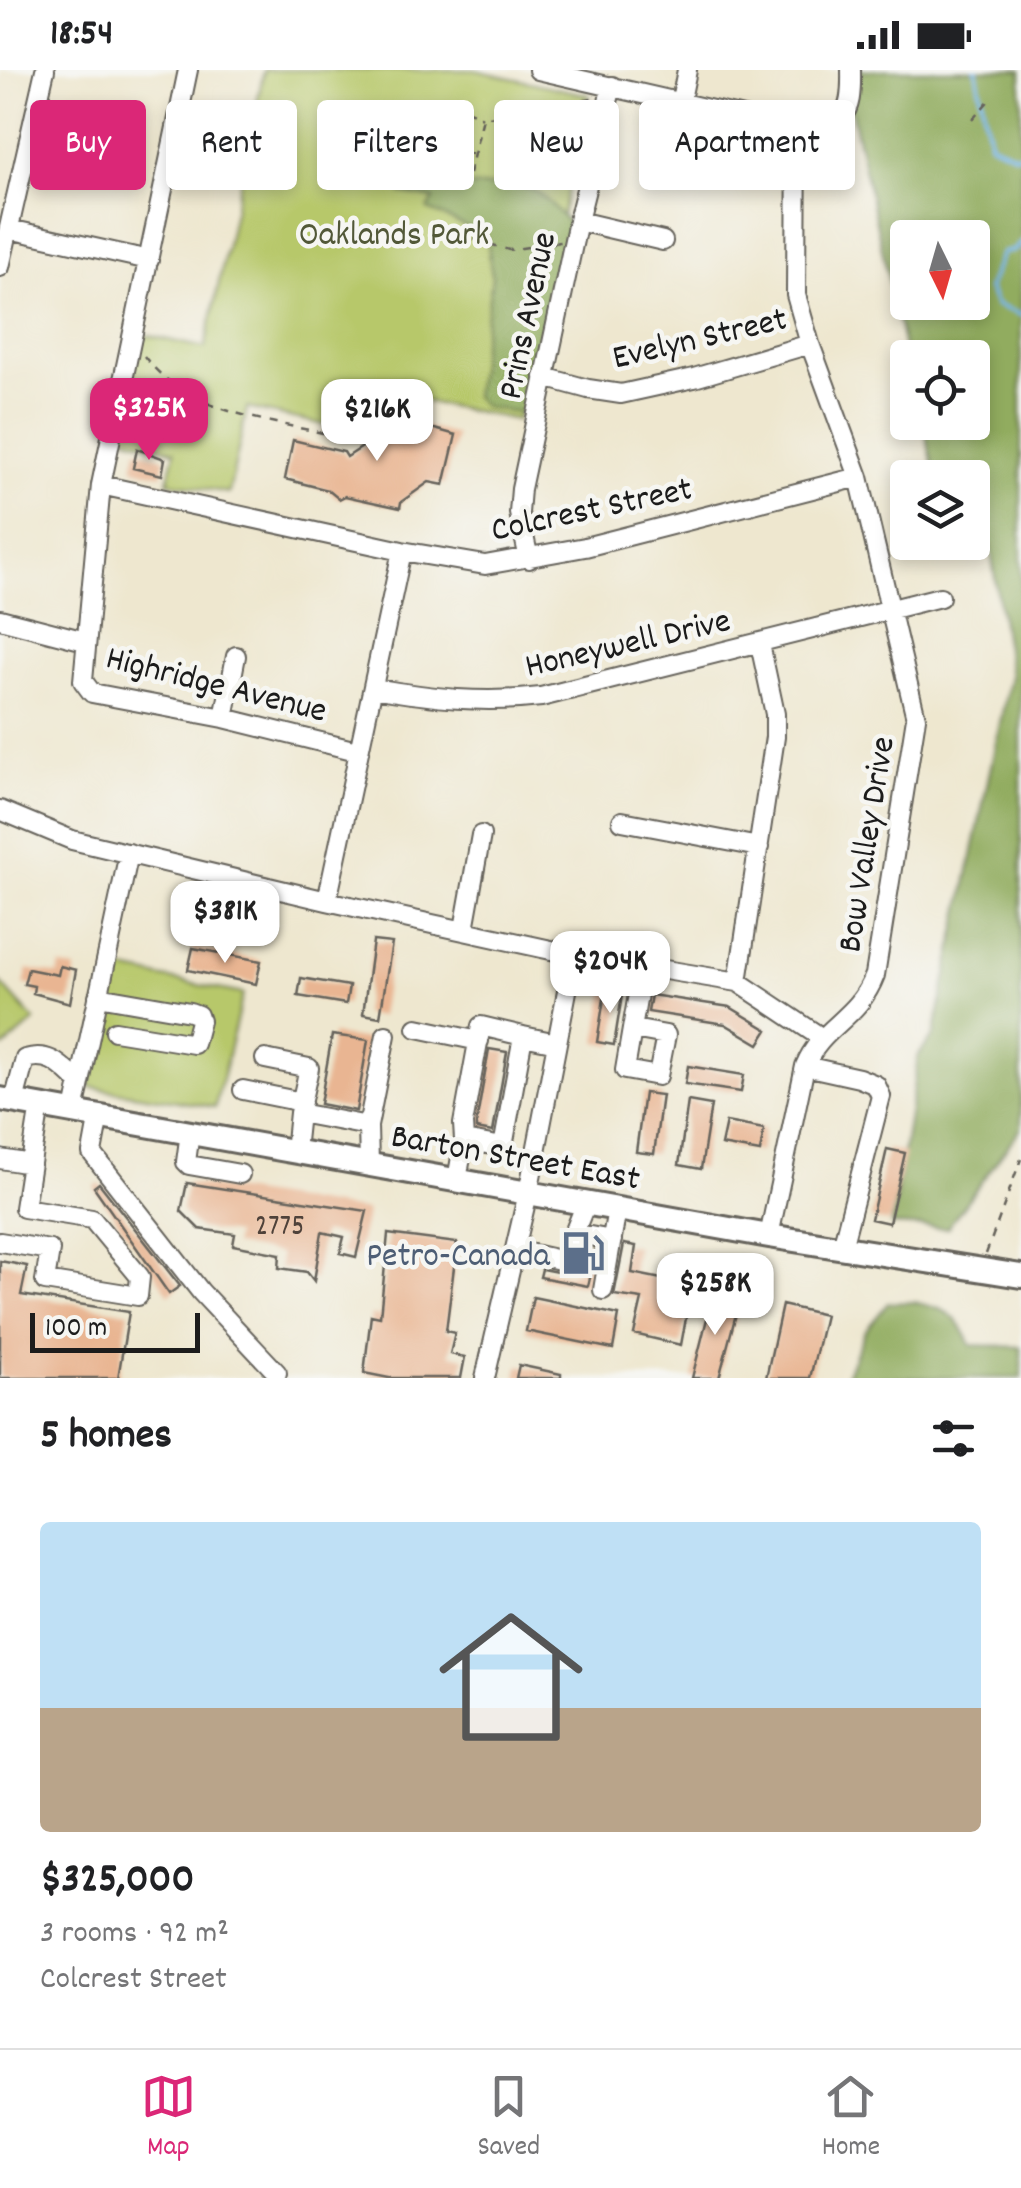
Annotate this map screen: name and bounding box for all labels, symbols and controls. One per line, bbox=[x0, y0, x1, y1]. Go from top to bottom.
text: 18:54 bbox=[50, 8, 113, 63]
chip: Buy bbox=[30, 100, 146, 190]
chip: Rent bbox=[166, 100, 297, 190]
chip: Filters bbox=[317, 100, 474, 190]
chip: New bbox=[494, 100, 619, 190]
chip: Apartment bbox=[639, 100, 855, 190]
park label: Oaklands Park bbox=[299, 212, 489, 262]
north arrow bbox=[890, 220, 990, 320]
map controls bbox=[890, 220, 990, 560]
street label: Prins Avenue bbox=[488, 228, 572, 404]
street label: Evelyn Street bbox=[608, 297, 792, 385]
button: locate bbox=[890, 340, 990, 440]
pin: $325K bbox=[79, 378, 219, 463]
pin: $216K bbox=[307, 379, 447, 464]
text: $325K bbox=[112, 387, 186, 433]
text: $216K bbox=[343, 388, 411, 434]
button: layers bbox=[890, 460, 990, 560]
street label: Colcrest Street bbox=[487, 466, 697, 558]
street label: Honeywell Drive bbox=[521, 598, 736, 694]
street label: Highridge Avenue bbox=[100, 635, 331, 738]
street label: Bow Valley Drive bbox=[827, 733, 911, 956]
pin: $381K bbox=[155, 881, 295, 966]
text: $381K bbox=[192, 890, 258, 936]
pin: $204K bbox=[540, 931, 680, 1016]
text: $204K bbox=[572, 940, 648, 986]
street label: Barton Street East bbox=[387, 1113, 643, 1206]
house number: 2775 bbox=[255, 1207, 305, 1250]
fuel station icon: Petro-Canada bbox=[559, 1229, 607, 1277]
place label: Petro-Canada bbox=[366, 1233, 551, 1283]
pin: $258K bbox=[645, 1253, 785, 1338]
text: $258K bbox=[679, 1262, 751, 1308]
scale bar bbox=[30, 1308, 200, 1352]
text: 100 m bbox=[45, 1310, 107, 1350]
text: 5 homes bbox=[40, 1408, 172, 1468]
icon: filters bbox=[926, 1411, 981, 1466]
icon: home bbox=[421, 1587, 601, 1767]
text: $325,000 bbox=[40, 1852, 194, 1912]
text: 3 rooms · 92 m² bbox=[40, 1912, 229, 1958]
text: Colcrest Street bbox=[40, 1958, 227, 2004]
tab: Map bbox=[141, 2069, 196, 2169]
tab: Saved bbox=[478, 2069, 540, 2169]
tab: Home bbox=[822, 2069, 880, 2169]

